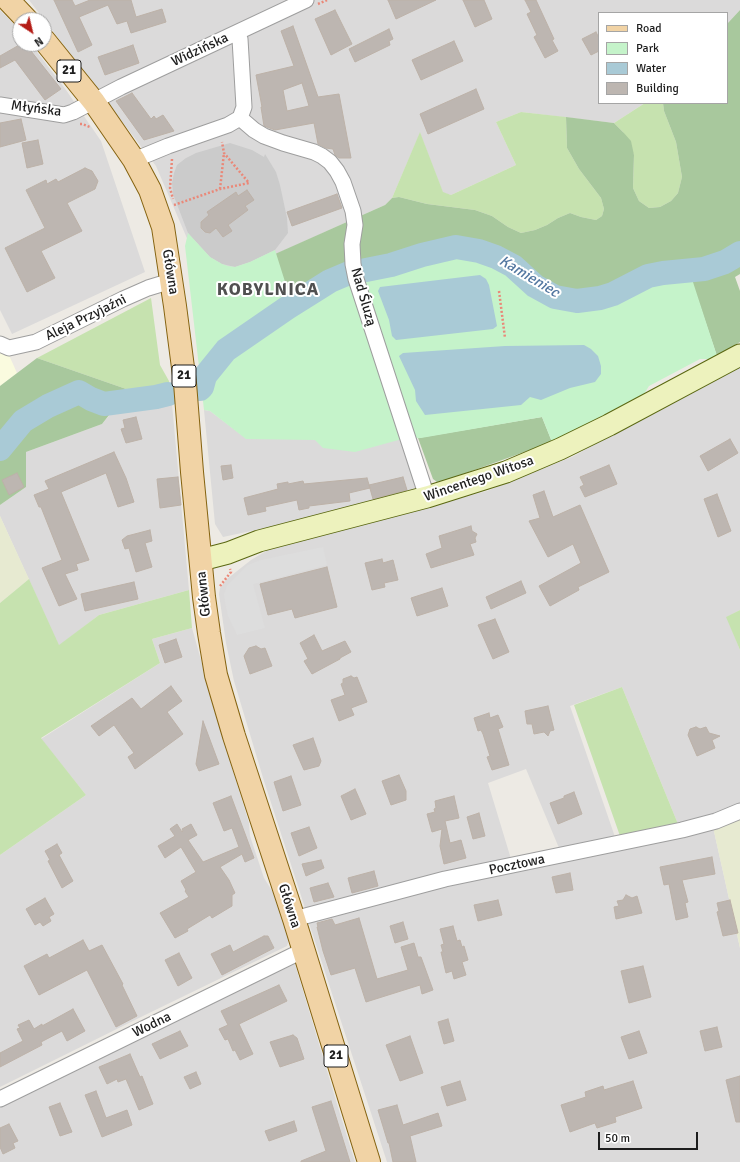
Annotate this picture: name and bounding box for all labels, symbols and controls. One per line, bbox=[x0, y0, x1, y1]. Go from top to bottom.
north arrow bbox=[12, 12, 52, 52]
legend bbox=[598, 12, 728, 104]
text: Road bbox=[636, 21, 662, 36]
street label: Widzińska bbox=[169, 29, 231, 71]
text: N bbox=[32, 34, 45, 49]
text: Park bbox=[636, 41, 659, 56]
road number: 21 bbox=[57, 60, 81, 82]
text: Water bbox=[636, 61, 666, 76]
text: Building bbox=[636, 81, 679, 96]
street label: Młyńska bbox=[10, 98, 62, 120]
street label: Główna bbox=[158, 248, 182, 296]
water label: Kamieniec bbox=[496, 252, 562, 302]
street label: Nad Śluzą bbox=[347, 266, 379, 328]
district label: KOBYLNICA bbox=[217, 279, 319, 301]
street label: Aleja Przyjaźni bbox=[43, 291, 129, 345]
road number: 21 bbox=[172, 365, 196, 387]
street label: Wincentego Witosa bbox=[422, 452, 536, 506]
street label: Główna bbox=[193, 570, 215, 618]
street label: Pocztowa bbox=[488, 851, 546, 879]
street label: Główna bbox=[274, 882, 304, 930]
street label: Wodna bbox=[130, 1009, 174, 1041]
road number: 21 bbox=[324, 1045, 348, 1067]
scale bar bbox=[600, 1124, 700, 1150]
text: 50 m bbox=[605, 1131, 630, 1146]

